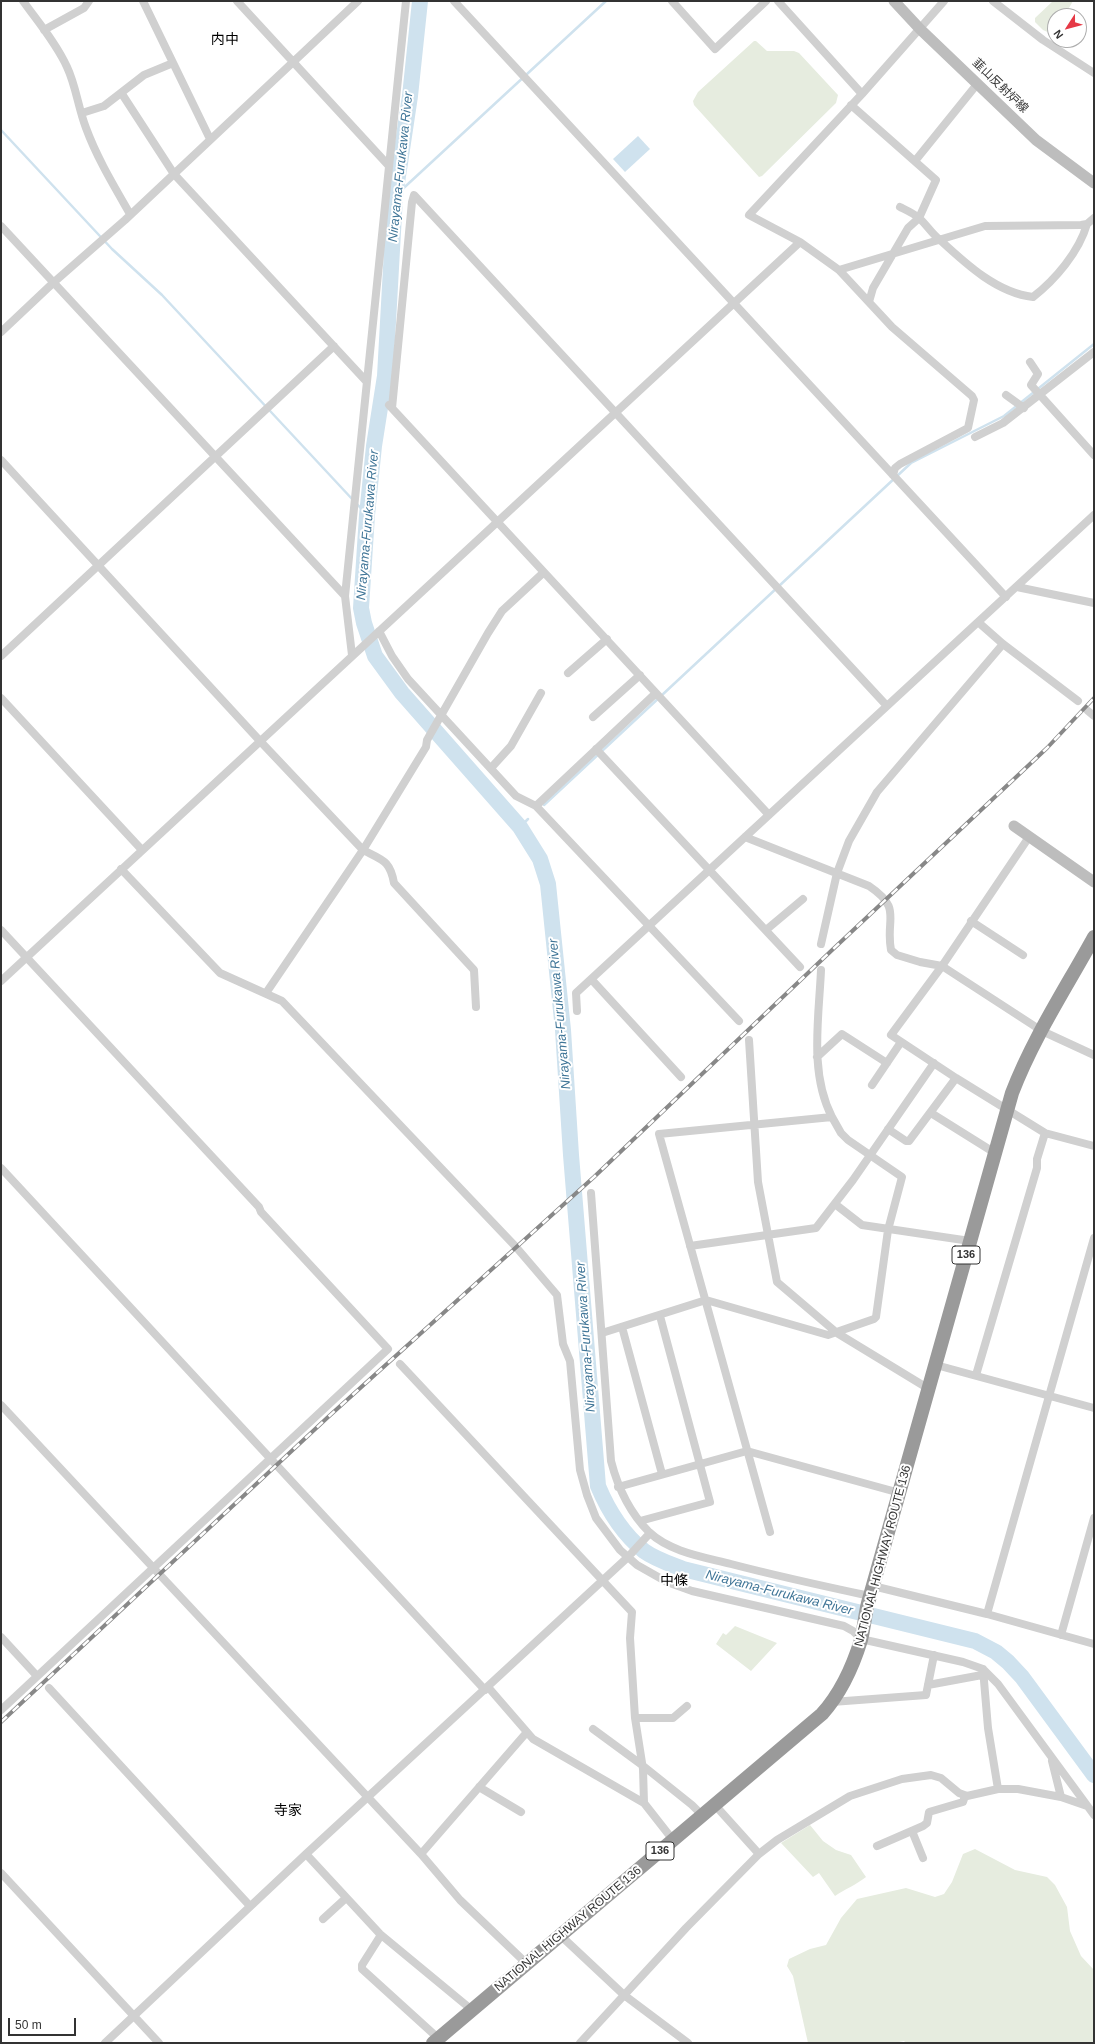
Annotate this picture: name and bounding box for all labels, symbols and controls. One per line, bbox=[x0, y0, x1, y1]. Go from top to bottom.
north arrow bbox=[1047, 8, 1087, 48]
text: N bbox=[1051, 28, 1065, 41]
district label: 内中 bbox=[211, 32, 239, 48]
street label: 韮山反射炉線 bbox=[969, 56, 1031, 116]
water label: Nirayama-Furukawa River bbox=[385, 91, 417, 243]
water label: Nirayama-Furukawa River bbox=[354, 449, 382, 601]
water label: Nirayama-Furukawa River bbox=[546, 938, 574, 1090]
road number: 136 bbox=[952, 1246, 980, 1264]
water label: Nirayama-Furukawa River bbox=[573, 1261, 599, 1413]
street label: NATIONAL HIGHWAY ROUTE 136 bbox=[852, 1464, 914, 1648]
water label: Nirayama-Furukawa River bbox=[704, 1567, 854, 1619]
district label: 中條 bbox=[660, 1573, 688, 1589]
district label: 寺家 bbox=[274, 1803, 302, 1819]
road number: 136 bbox=[646, 1842, 674, 1860]
street label: NATIONAL HIGHWAY ROUTE 136 bbox=[492, 1863, 644, 1995]
scale bar bbox=[10, 2010, 78, 2036]
text: 50 m bbox=[15, 2018, 42, 2032]

